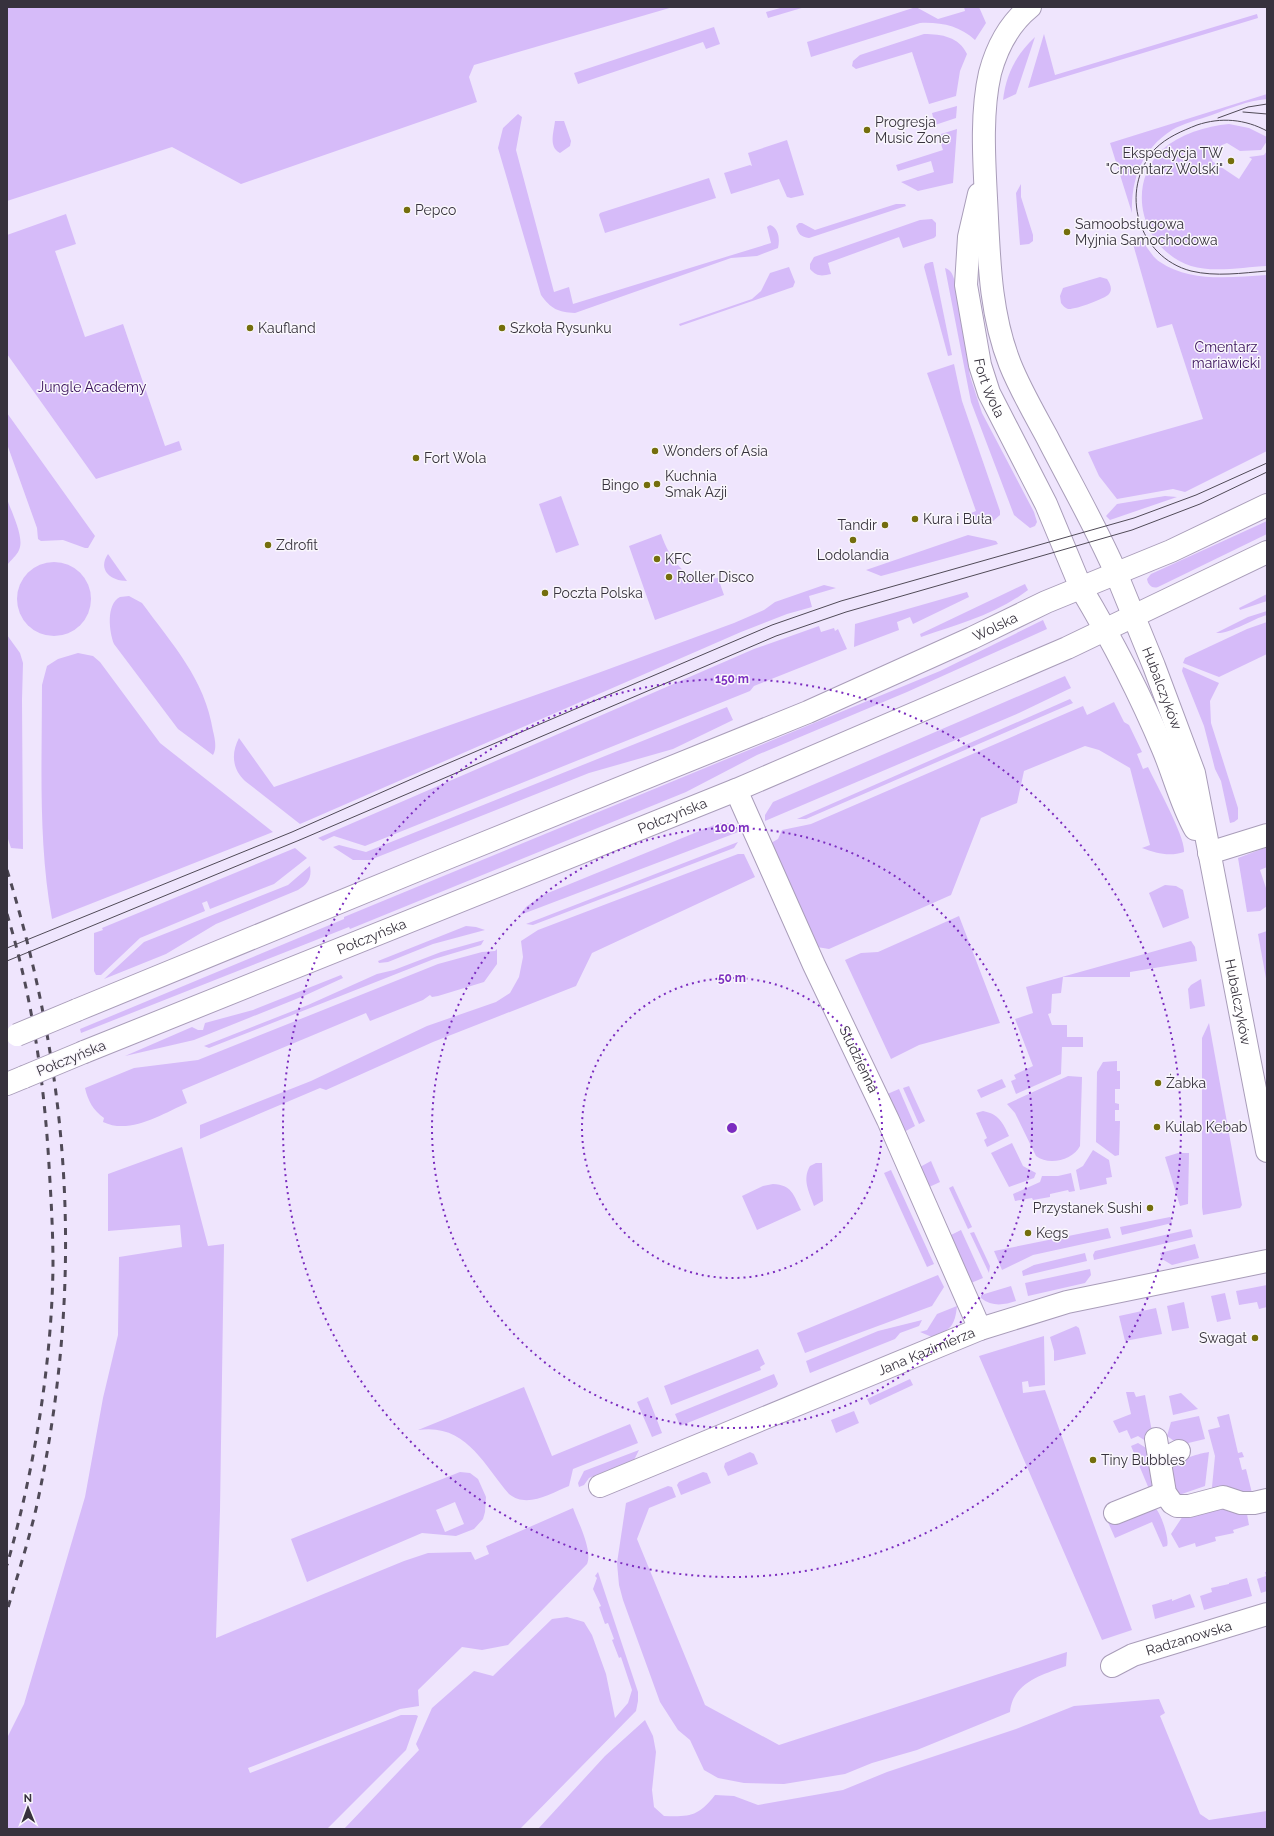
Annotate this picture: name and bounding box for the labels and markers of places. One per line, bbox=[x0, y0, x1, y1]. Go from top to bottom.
place label: Progresja Music Zone bbox=[875, 114, 950, 146]
marker: Progresja Music Zone bbox=[862, 125, 872, 135]
place label: Ekspedycja TW "Cmentarz Wolski" bbox=[1106, 145, 1223, 177]
marker: Ekspedycja TW "Cmentarz Wolski" bbox=[1226, 156, 1236, 166]
place label: Pepco bbox=[415, 202, 456, 218]
marker: Pepco bbox=[402, 205, 412, 215]
place label: Samoobsługowa Myjnia Samochodowa bbox=[1075, 216, 1218, 248]
marker: Samoobsługowa Myjnia Samochodowa bbox=[1062, 227, 1072, 237]
place label: Kaufland bbox=[258, 320, 316, 336]
place label: Szkoła Rysunku bbox=[510, 320, 612, 336]
marker: Kaufland bbox=[245, 323, 255, 333]
marker: Szkoła Rysunku bbox=[497, 323, 507, 333]
place label: Wonders of Asia bbox=[663, 443, 768, 459]
marker: Wonders of Asia bbox=[650, 446, 660, 456]
place label: Fort Wola bbox=[424, 450, 486, 466]
marker: Fort Wola bbox=[411, 453, 421, 463]
place label: Kuchnia Smak Azji bbox=[665, 468, 727, 500]
place label: Bingo bbox=[601, 477, 639, 493]
marker: Kuchnia Smak Azji bbox=[652, 479, 662, 489]
marker: Bingo bbox=[642, 480, 652, 490]
place label: Kura i Buła bbox=[923, 511, 992, 527]
marker: Kura i Buła bbox=[910, 514, 920, 524]
place label: Tandir bbox=[837, 517, 877, 533]
marker: Tandir bbox=[880, 520, 890, 530]
marker: Lodolandia bbox=[848, 535, 858, 545]
place label: Zdrofit bbox=[276, 537, 318, 553]
marker: Zdrofit bbox=[263, 540, 273, 550]
place label: Lodolandia bbox=[817, 547, 889, 563]
place label: KFC bbox=[665, 551, 692, 567]
marker: KFC bbox=[652, 554, 662, 564]
place label: Roller Disco bbox=[677, 569, 754, 585]
marker: Roller Disco bbox=[664, 572, 674, 582]
place label: Poczta Polska bbox=[553, 585, 643, 601]
marker: Poczta Polska bbox=[540, 588, 550, 598]
place label: Żabka bbox=[1166, 1073, 1206, 1091]
marker: Żabka bbox=[1153, 1078, 1163, 1088]
place label: Kulab Kebab bbox=[1165, 1119, 1248, 1135]
centre of rings bbox=[725, 1121, 739, 1135]
marker: Kulab Kebab bbox=[1152, 1122, 1162, 1132]
place label: Przystanek Sushi bbox=[1033, 1200, 1142, 1216]
marker: Przystanek Sushi bbox=[1145, 1203, 1155, 1213]
place label: Kegs bbox=[1036, 1225, 1068, 1241]
marker: Kegs bbox=[1023, 1228, 1033, 1238]
place label: Swagat bbox=[1199, 1330, 1247, 1346]
marker: Swagat bbox=[1250, 1333, 1260, 1343]
place label: Tiny Bubbles bbox=[1101, 1452, 1185, 1468]
marker: Tiny Bubbles bbox=[1088, 1455, 1098, 1465]

